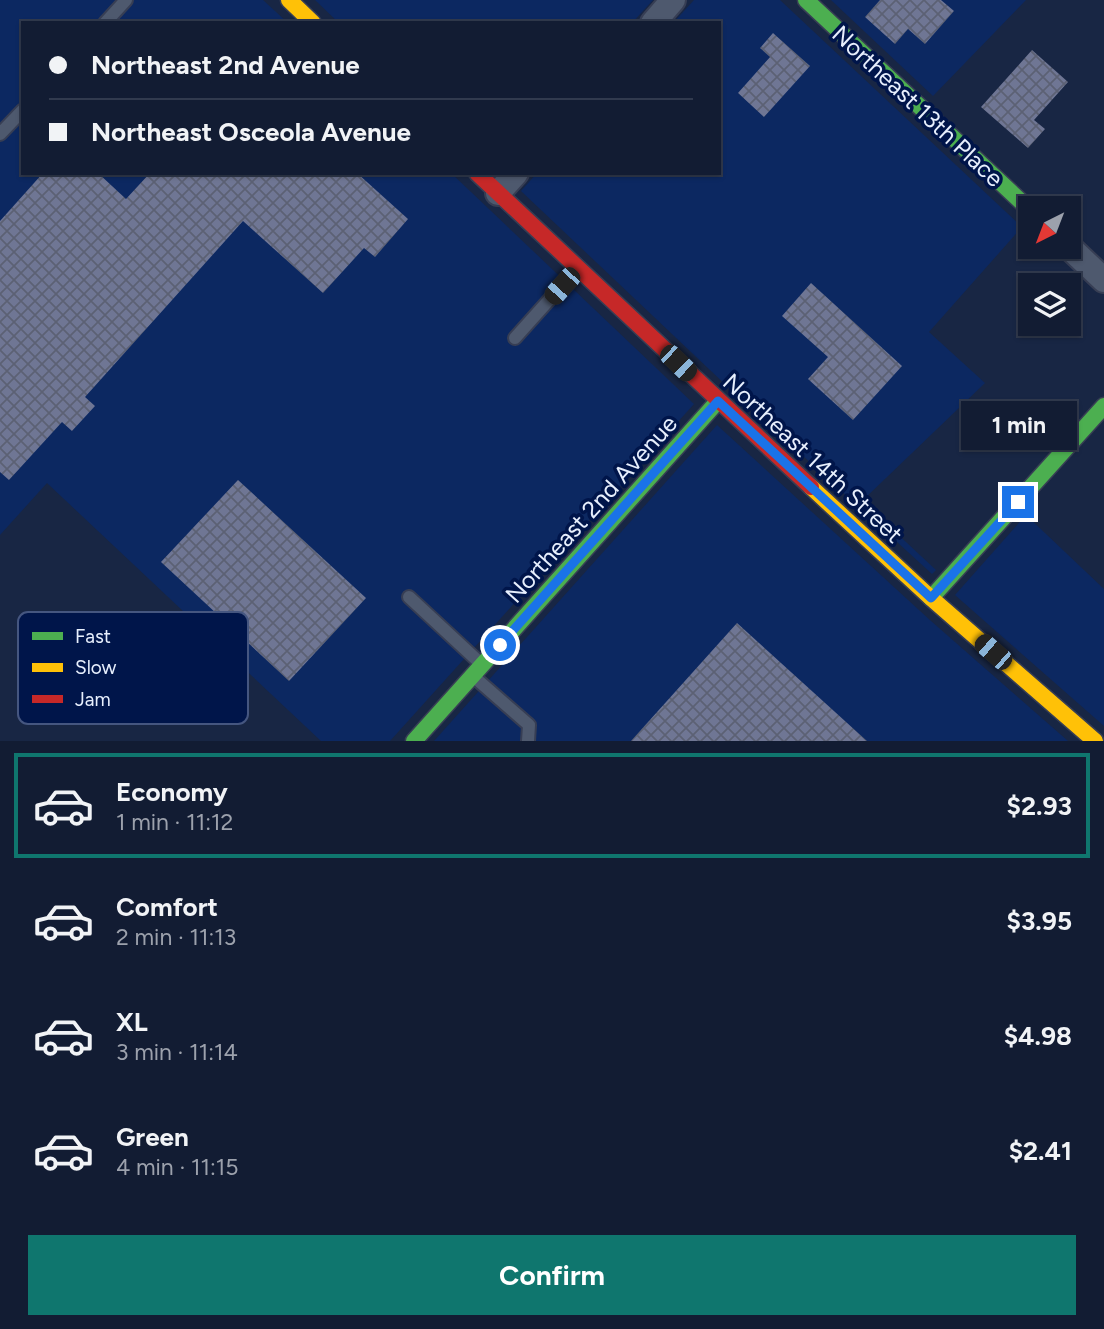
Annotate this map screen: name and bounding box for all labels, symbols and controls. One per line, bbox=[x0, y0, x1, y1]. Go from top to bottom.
street label: Northeast 13th Place bbox=[826, 19, 1010, 193]
text: Northeast 2nd Avenue bbox=[91, 49, 360, 81]
text: Northeast Osceola Avenue bbox=[91, 116, 411, 148]
north arrow bbox=[1018, 196, 1082, 259]
map controls bbox=[1018, 196, 1081, 336]
car bbox=[541, 263, 584, 309]
button: layers bbox=[1018, 273, 1081, 336]
car bbox=[656, 341, 701, 385]
street label: Northeast 14th Street bbox=[717, 367, 909, 549]
callout: 1 min bbox=[960, 400, 1076, 449]
street label: Northeast 2nd Avenue bbox=[499, 409, 683, 609]
text: 1 min bbox=[992, 411, 1046, 439]
route end bbox=[1002, 486, 1034, 518]
legend bbox=[18, 612, 248, 724]
text: Fast bbox=[75, 625, 111, 648]
route start bbox=[484, 629, 516, 661]
car bbox=[971, 630, 1016, 674]
text: Slow bbox=[75, 656, 117, 679]
text: Jam bbox=[75, 688, 111, 711]
icon: car bbox=[32, 774, 95, 837]
text: Economy bbox=[116, 776, 228, 808]
text: $2.93 bbox=[1007, 790, 1072, 822]
text: 1 min · 11:12 bbox=[116, 808, 233, 836]
icon: car bbox=[32, 889, 95, 952]
text: Comfort bbox=[116, 891, 218, 923]
text: $3.95 bbox=[1007, 905, 1072, 937]
text: 2 min · 11:13 bbox=[116, 923, 236, 951]
icon: car bbox=[32, 1004, 95, 1067]
text: XL bbox=[116, 1006, 148, 1038]
text: $4.98 bbox=[1004, 1020, 1072, 1052]
text: 3 min · 11:14 bbox=[116, 1038, 238, 1066]
icon: car bbox=[32, 1119, 95, 1182]
text: Green bbox=[116, 1121, 189, 1153]
text: $2.41 bbox=[1009, 1135, 1072, 1167]
text: 4 min · 11:15 bbox=[116, 1153, 238, 1181]
button: Confirm bbox=[28, 1235, 1076, 1315]

